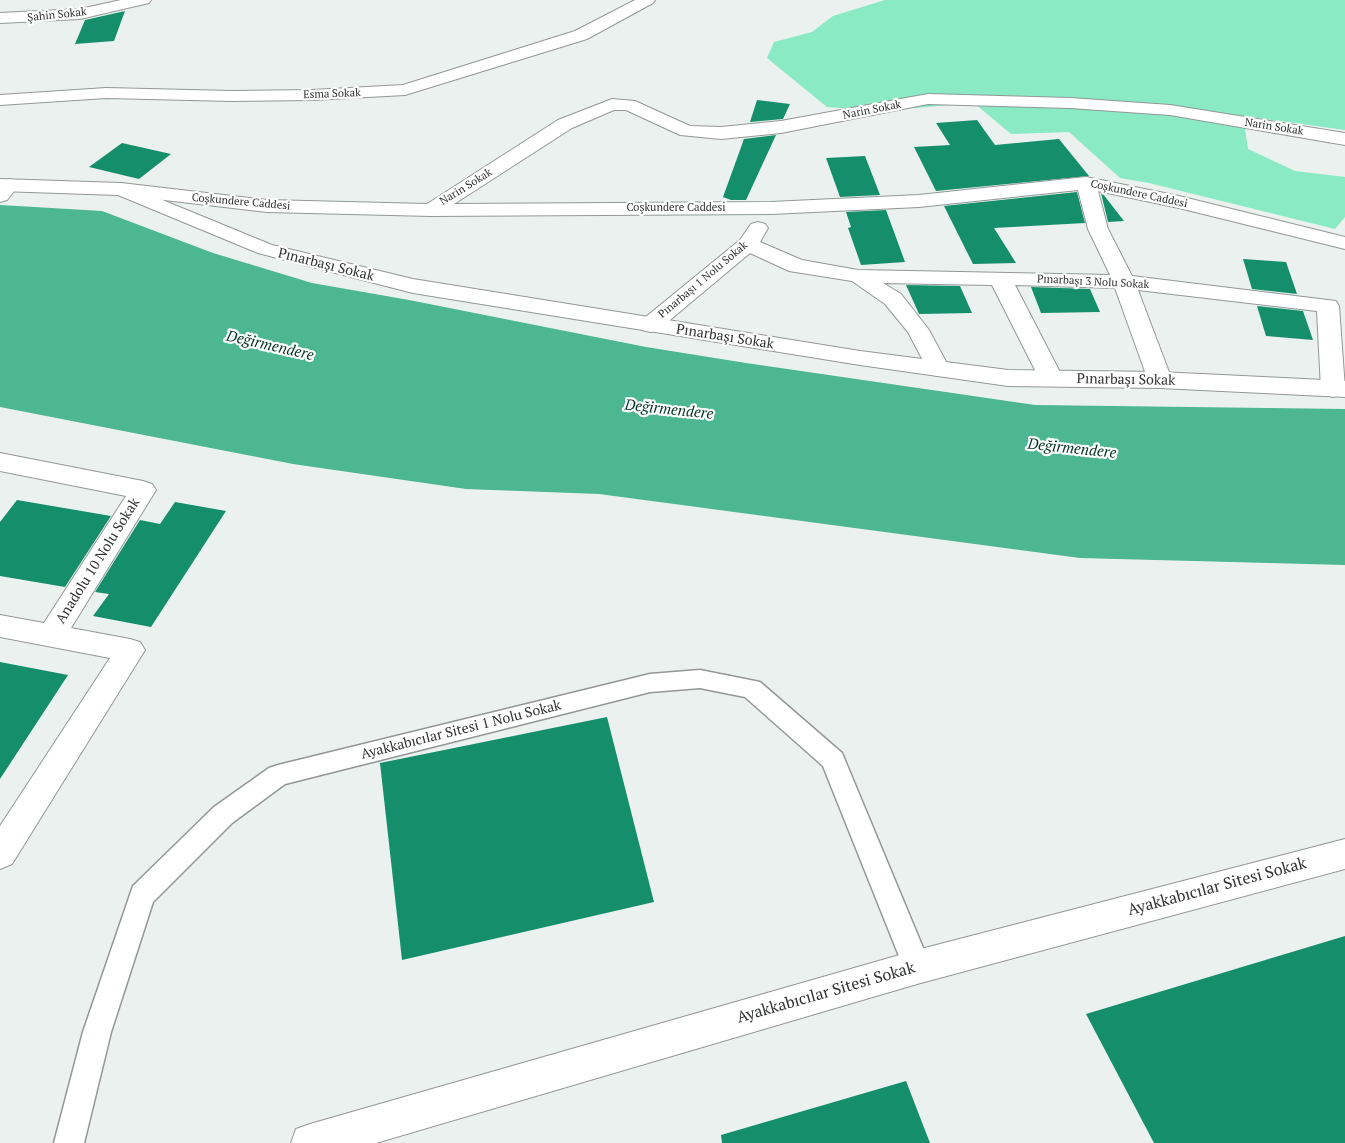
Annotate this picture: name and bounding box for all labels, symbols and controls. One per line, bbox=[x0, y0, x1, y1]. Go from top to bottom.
street label: Şahin Sokak bbox=[27, 5, 87, 25]
street label: Esma Sokak bbox=[303, 86, 361, 102]
street label: Narin Sokak bbox=[842, 98, 902, 122]
street label: Narin Sokak bbox=[1244, 116, 1304, 138]
street label: Narin Sokak bbox=[437, 166, 495, 208]
street label: Coşkundere Caddesi bbox=[1089, 177, 1189, 211]
street label: Coşkundere Caddesi bbox=[191, 191, 291, 213]
street label: Coşkundere Caddesi bbox=[627, 201, 725, 215]
street label: Pınarbaşı 1 Nolu Sokak bbox=[656, 239, 750, 321]
street label: Pınarbaşı Sokak bbox=[276, 245, 376, 285]
street label: Pınarbaşı 3 Nolu Sokak bbox=[1036, 272, 1150, 292]
street label: Pınarbaşı Sokak bbox=[675, 321, 775, 353]
water label: Değirmendere bbox=[225, 327, 315, 365]
street label: Pınarbaşı Sokak bbox=[1076, 371, 1176, 389]
water label: Değirmendere bbox=[624, 396, 714, 424]
water label: Değirmendere bbox=[1027, 435, 1117, 463]
street label: Anadolu 10 Nolu Sokak bbox=[52, 495, 144, 627]
street label: Ayakkabıcılar Sitesi 1 Nolu Sokak bbox=[359, 697, 563, 763]
street label: Ayakkabıcılar Sitesi Sokak bbox=[1126, 854, 1308, 920]
street label: Ayakkabıcılar Sitesi Sokak bbox=[735, 958, 917, 1028]

